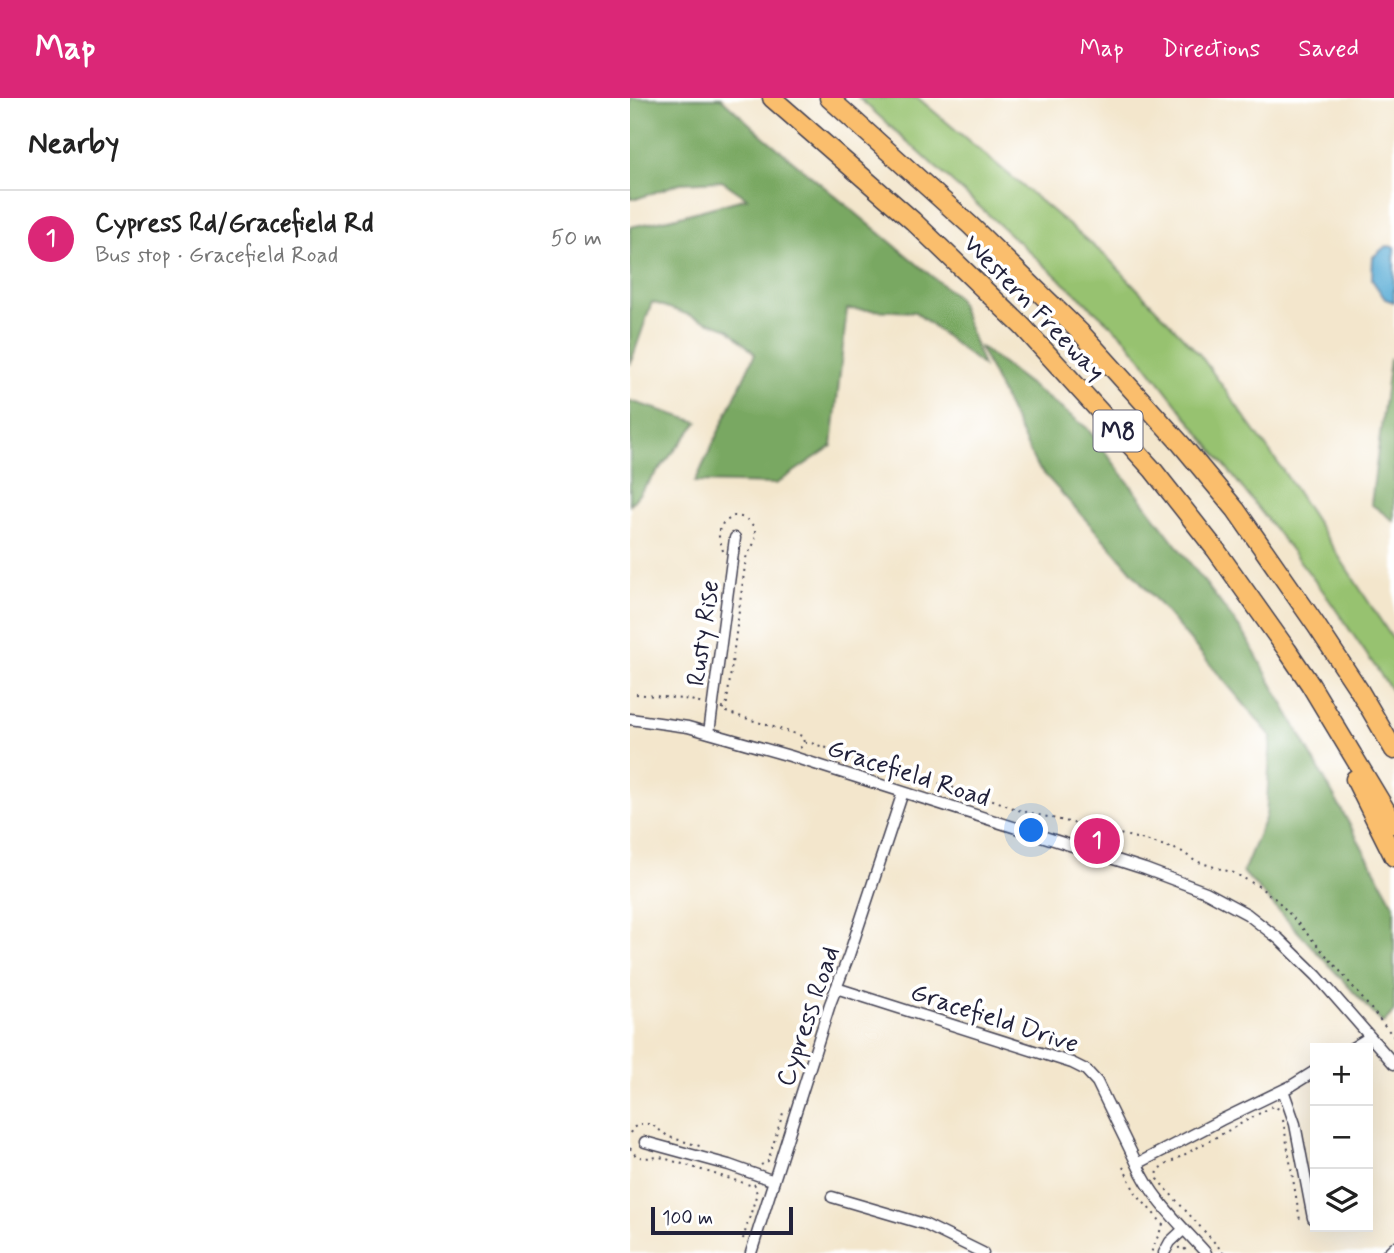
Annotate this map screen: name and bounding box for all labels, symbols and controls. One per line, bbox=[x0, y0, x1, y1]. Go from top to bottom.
text: Map bbox=[35, 27, 95, 71]
text: Map bbox=[1080, 34, 1124, 65]
text: Directions bbox=[1162, 34, 1260, 65]
text: Saved bbox=[1298, 34, 1359, 65]
text: Nearby bbox=[28, 124, 119, 163]
text: Cypress Rd/Gracefield Rd bbox=[95, 207, 374, 241]
text: 1 bbox=[46, 224, 56, 254]
text: 50 m bbox=[551, 224, 602, 254]
street label: Western Freeway bbox=[955, 228, 1112, 389]
text: Bus stop · Gracefield Road bbox=[95, 241, 338, 271]
road number: M8 bbox=[1093, 410, 1142, 452]
street label: Rusty Rise bbox=[680, 578, 728, 688]
street label: Gracefield Road bbox=[823, 732, 994, 816]
your location bbox=[1014, 813, 1048, 847]
pin: 1 bbox=[1074, 815, 1120, 867]
street label: Cypress Road bbox=[769, 942, 849, 1091]
street label: Gracefield Drive bbox=[906, 976, 1083, 1062]
map controls bbox=[1310, 1043, 1373, 1232]
button: + bbox=[1310, 1043, 1373, 1106]
button: − bbox=[1310, 1106, 1373, 1169]
button: layers bbox=[1310, 1169, 1373, 1232]
scale bar bbox=[651, 1204, 793, 1236]
text: 100 m bbox=[662, 1206, 713, 1231]

